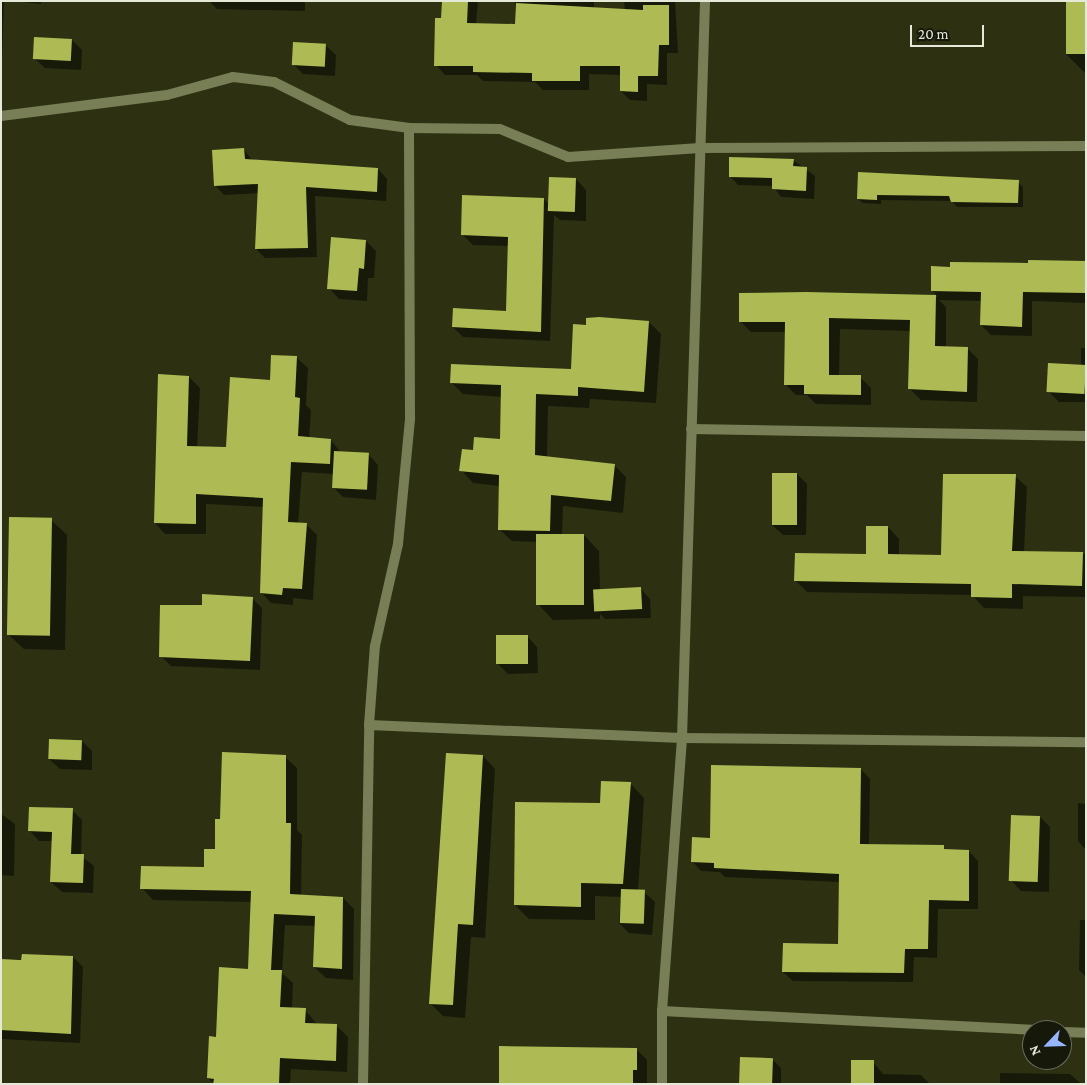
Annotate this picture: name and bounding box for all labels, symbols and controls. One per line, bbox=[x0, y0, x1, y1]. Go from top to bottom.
scale bar bbox=[912, 15, 986, 47]
text: 20 m bbox=[918, 26, 949, 42]
north arrow bbox=[1022, 1020, 1072, 1070]
text: N bbox=[1025, 1043, 1043, 1058]

